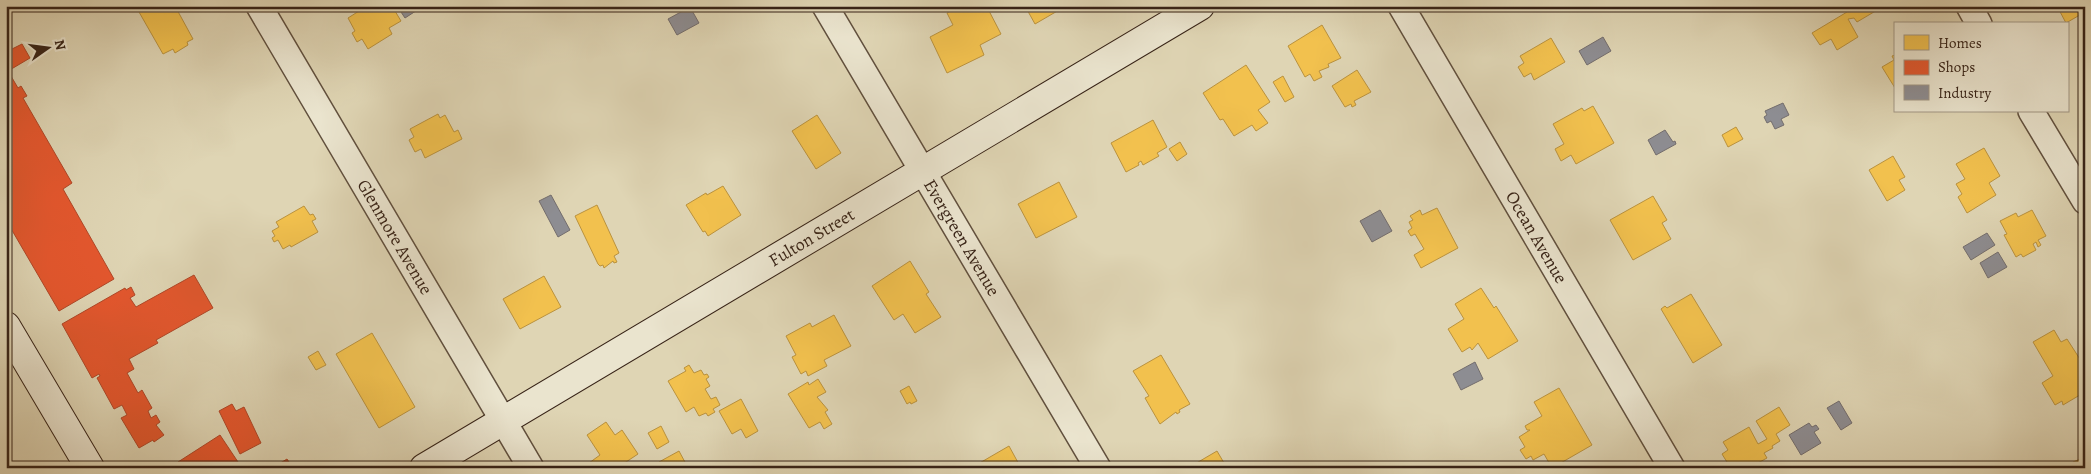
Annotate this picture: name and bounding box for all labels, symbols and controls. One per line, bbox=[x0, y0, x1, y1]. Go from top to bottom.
north arrow bbox=[22, 22, 72, 72]
legend bbox=[1894, 22, 2068, 112]
text: Homes bbox=[1938, 33, 1982, 53]
text: N bbox=[50, 38, 71, 52]
text: Shops bbox=[1938, 57, 1975, 77]
text: Industry bbox=[1938, 83, 1992, 103]
street label: Glenmore Avenue bbox=[352, 175, 438, 299]
street label: Evergreen Avenue bbox=[918, 175, 1006, 300]
street label: Ocean Avenue bbox=[1500, 186, 1573, 288]
street label: Fulton Street bbox=[764, 202, 859, 272]

